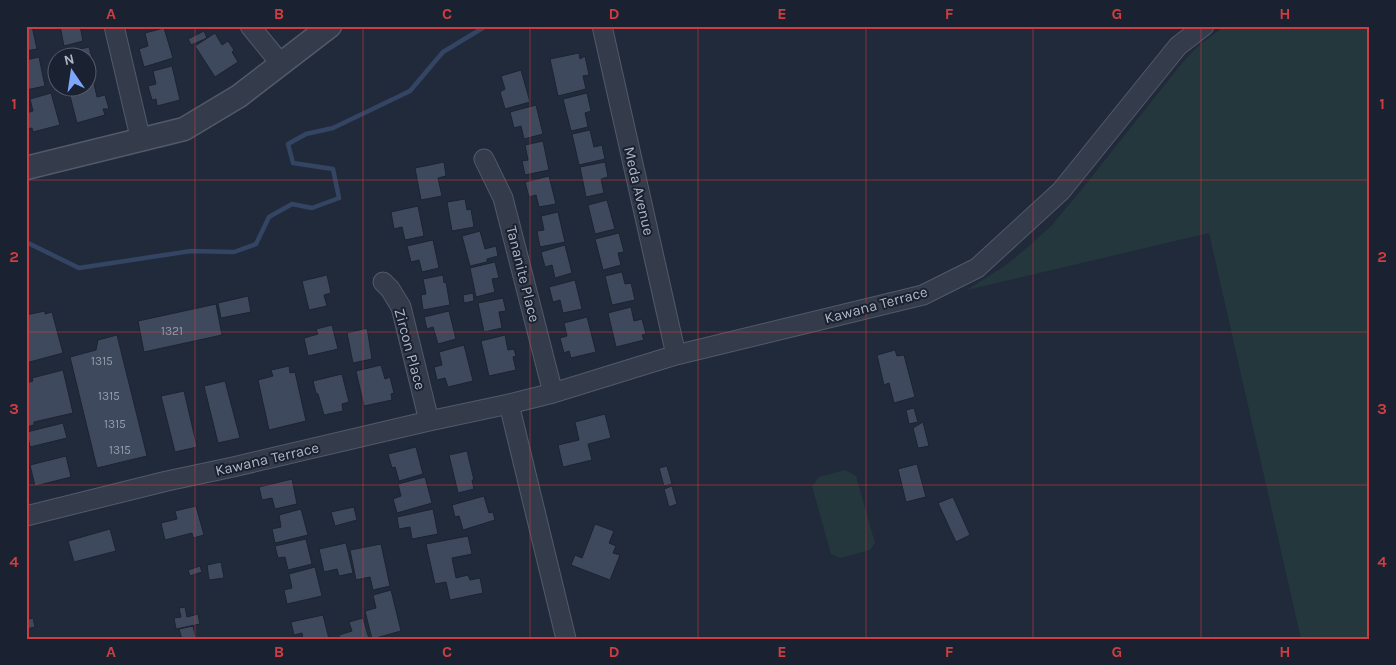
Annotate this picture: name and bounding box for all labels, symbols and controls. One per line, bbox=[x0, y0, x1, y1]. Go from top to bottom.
text: A bbox=[106, 4, 116, 23]
text: B bbox=[274, 4, 284, 23]
text: C bbox=[442, 4, 452, 23]
text: D bbox=[609, 4, 620, 23]
text: E bbox=[777, 4, 787, 23]
text: F bbox=[945, 4, 954, 23]
text: G bbox=[1112, 4, 1122, 23]
text: H bbox=[1279, 4, 1291, 23]
north arrow bbox=[48, 48, 98, 98]
text: N bbox=[62, 50, 76, 69]
text: 1 bbox=[11, 94, 17, 113]
text: 1 bbox=[1379, 94, 1385, 113]
street label: Meda Avenue bbox=[620, 145, 658, 237]
street label: Tananite Place bbox=[502, 224, 544, 324]
text: 2 bbox=[9, 247, 19, 266]
text: 2 bbox=[1377, 247, 1387, 266]
street label: Kawana Terrace bbox=[822, 283, 930, 327]
street label: Zircon Place bbox=[390, 306, 430, 392]
house number: 1321 bbox=[161, 324, 183, 338]
house number: 1315 bbox=[91, 354, 113, 368]
house number: 1315 bbox=[98, 389, 120, 403]
text: 3 bbox=[9, 399, 19, 418]
text: 3 bbox=[1377, 399, 1387, 418]
house number: 1315 bbox=[104, 417, 126, 431]
street label: Kawana Terrace bbox=[213, 438, 321, 480]
house number: 1315 bbox=[109, 443, 131, 457]
text: 4 bbox=[9, 552, 19, 571]
text: 4 bbox=[1377, 552, 1387, 571]
text: A bbox=[106, 642, 116, 661]
text: B bbox=[274, 642, 284, 661]
text: C bbox=[442, 642, 452, 661]
text: D bbox=[609, 642, 620, 661]
text: E bbox=[777, 642, 787, 661]
text: F bbox=[945, 642, 954, 661]
text: G bbox=[1112, 642, 1122, 661]
text: H bbox=[1279, 642, 1291, 661]

